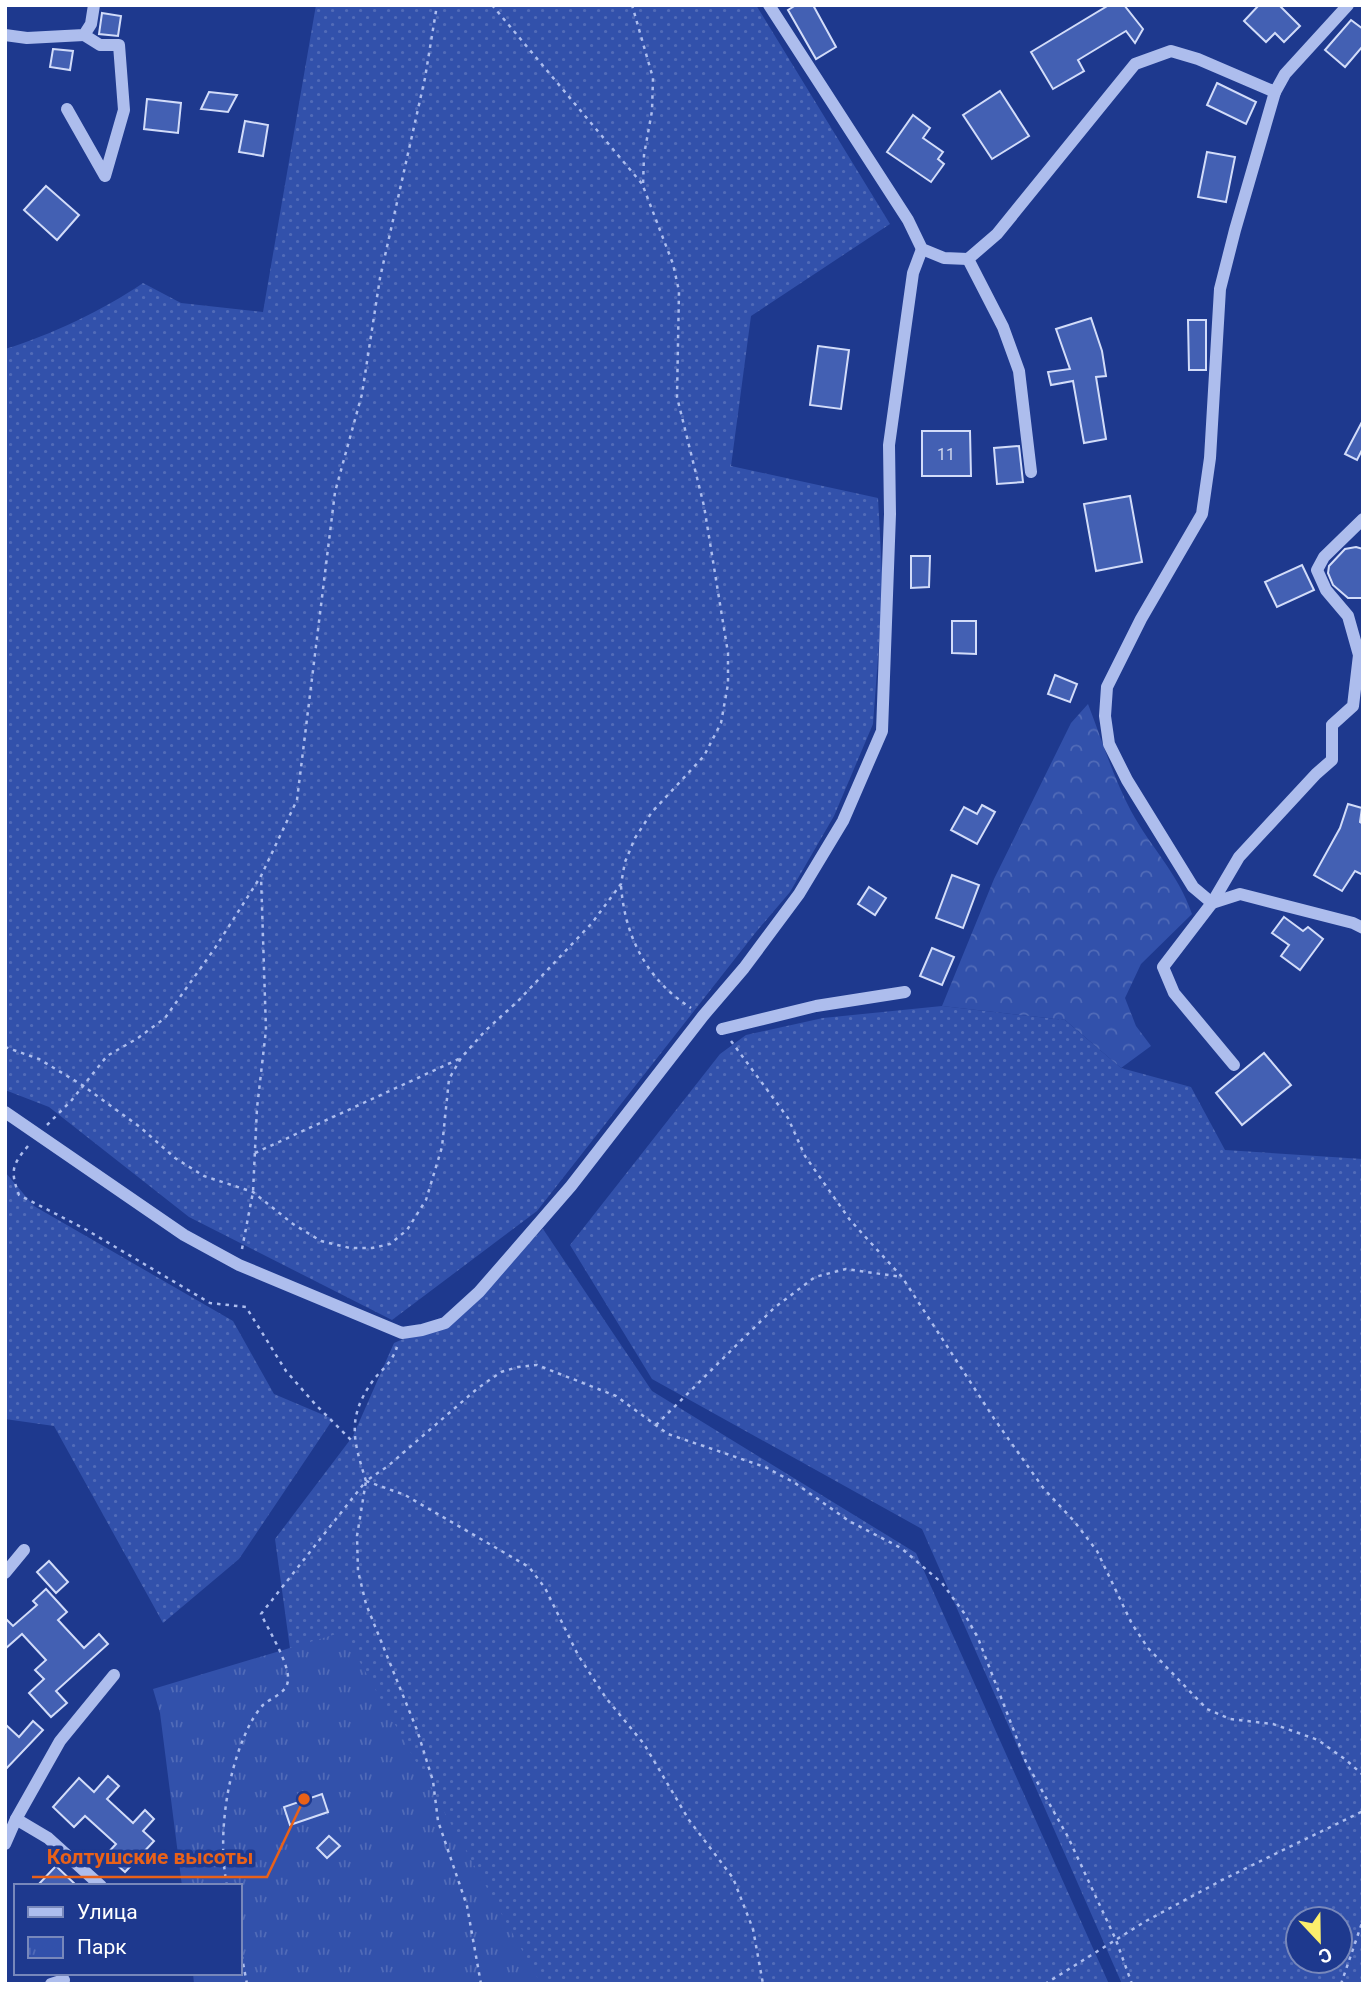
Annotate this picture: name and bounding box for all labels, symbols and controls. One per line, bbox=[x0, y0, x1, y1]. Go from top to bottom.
house number: 11 bbox=[937, 445, 955, 464]
callout: Колтушские высоты bbox=[32, 1835, 267, 1877]
text: Колтушские высоты bbox=[47, 1845, 253, 1869]
legend bbox=[14, 1884, 242, 1975]
text: Улица bbox=[77, 1900, 138, 1924]
north arrow bbox=[1284, 1905, 1354, 1975]
text: Парк bbox=[77, 1935, 127, 1959]
text: С bbox=[1315, 1942, 1335, 1968]

